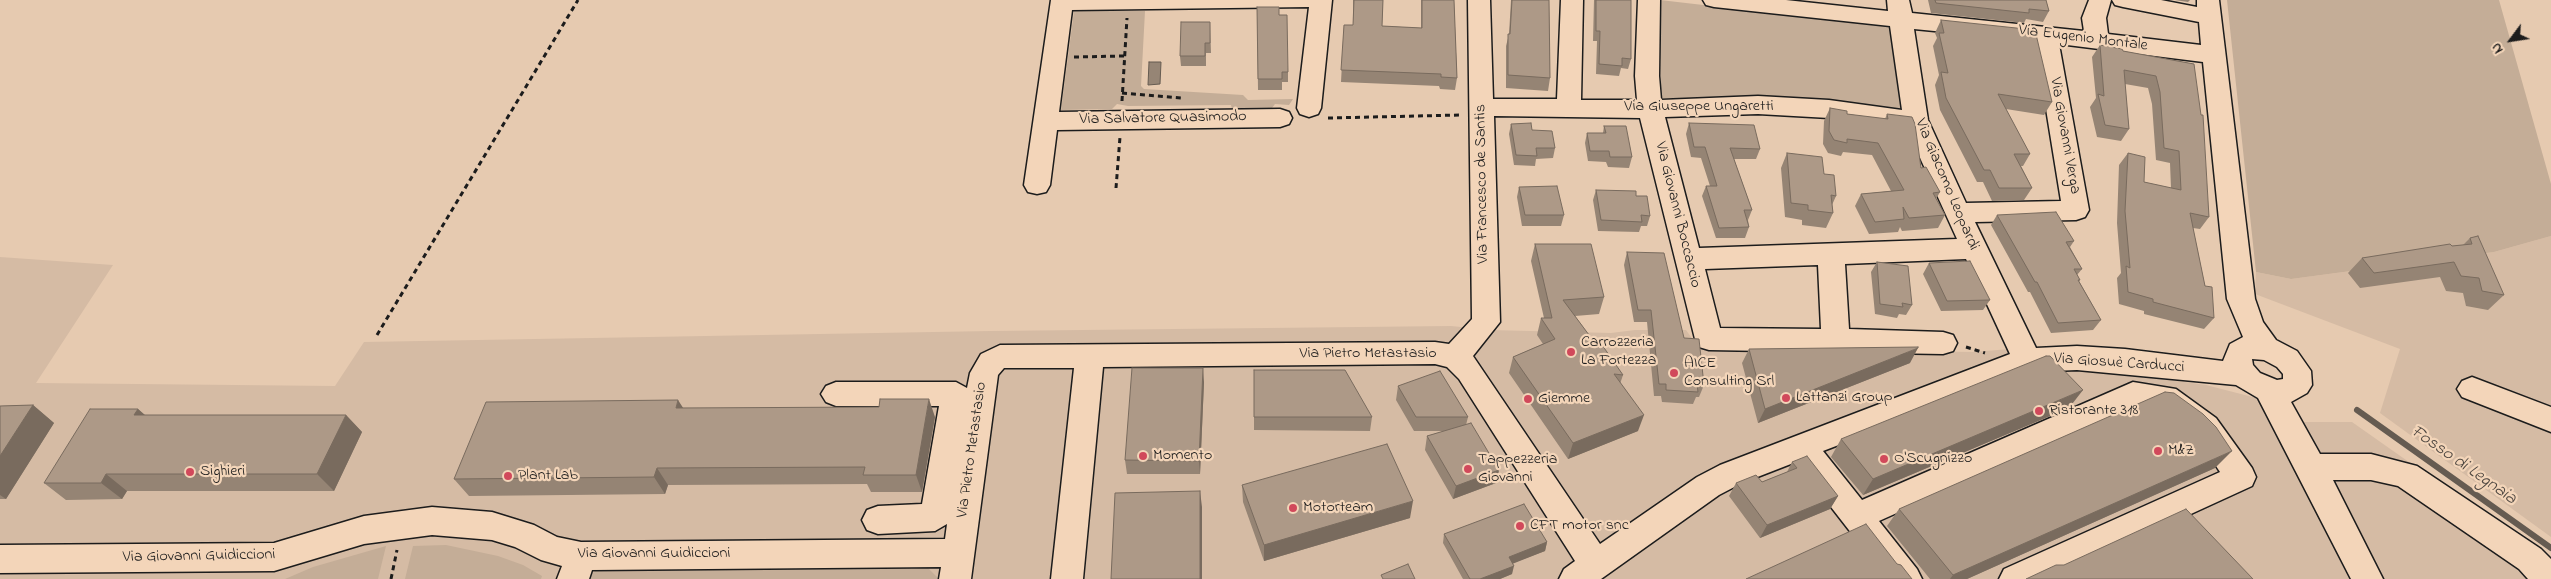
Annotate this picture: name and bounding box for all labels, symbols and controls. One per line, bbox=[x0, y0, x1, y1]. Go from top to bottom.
north arrow bbox=[2486, 15, 2536, 65]
street label: Via Eugenio Montale bbox=[2017, 22, 2149, 56]
text: N bbox=[2486, 39, 2509, 57]
street label: Via Giovanni Verga bbox=[2044, 76, 2084, 196]
street label: Via Giuseppe Ungaretti bbox=[1624, 97, 1774, 117]
street label: Via Francesco de Santis bbox=[1472, 104, 1494, 264]
street label: Via Salvatore Quasimodo bbox=[1079, 108, 1247, 130]
street label: Via Giacomo Leopardi bbox=[1910, 116, 1982, 254]
street label: Via Giovanni Boccaccio bbox=[1650, 140, 1704, 290]
place label: Carrozzeria La Fortezza bbox=[1581, 333, 1656, 371]
street label: Via Pietro Metastasio bbox=[1299, 344, 1437, 364]
marker: Carrozzeria La Fortezza bbox=[1565, 346, 1577, 358]
street label: Via Giosuè Carducci bbox=[2053, 350, 2185, 378]
place label: AICE Consulting Srl bbox=[1684, 354, 1774, 392]
marker: AICE Consulting Srl bbox=[1668, 367, 1680, 379]
street label: Via Pietro Metastasio bbox=[954, 381, 992, 519]
place label: Lattanzi Group bbox=[1796, 388, 1893, 408]
place label: Giemme bbox=[1538, 389, 1590, 409]
marker: Lattanzi Group bbox=[1780, 392, 1792, 404]
marker: Giemme bbox=[1522, 393, 1534, 405]
place label: Ristorante 318 bbox=[2049, 401, 2138, 421]
marker: Ristorante 318 bbox=[2033, 405, 2045, 417]
water label: Fosso di Legnaia bbox=[2406, 422, 2520, 510]
place label: M&Z bbox=[2168, 441, 2194, 461]
marker: M&Z bbox=[2152, 445, 2164, 457]
place label: Momento bbox=[1153, 446, 1212, 466]
place label: O'Scugnizzo bbox=[1894, 449, 1972, 469]
marker: Momento bbox=[1137, 450, 1149, 462]
place label: Tappezzeria Giovanni bbox=[1478, 450, 1557, 488]
marker: O'Scugnizzo bbox=[1878, 453, 1890, 465]
place label: Sighieri bbox=[200, 462, 245, 482]
marker: Tappezzeria Giovanni bbox=[1462, 463, 1474, 475]
marker: Sighieri bbox=[184, 466, 196, 478]
place label: Plant Lab bbox=[518, 466, 578, 486]
marker: Plant Lab bbox=[502, 470, 514, 482]
place label: Motorteam bbox=[1303, 498, 1373, 518]
marker: Motorteam bbox=[1287, 502, 1299, 514]
place label: CFT motor snc bbox=[1530, 516, 1629, 536]
marker: CFT motor snc bbox=[1514, 520, 1526, 532]
street label: Via Giovanni Guidiccioni bbox=[578, 544, 730, 564]
street label: Via Giovanni Guidiccioni bbox=[123, 546, 275, 568]

